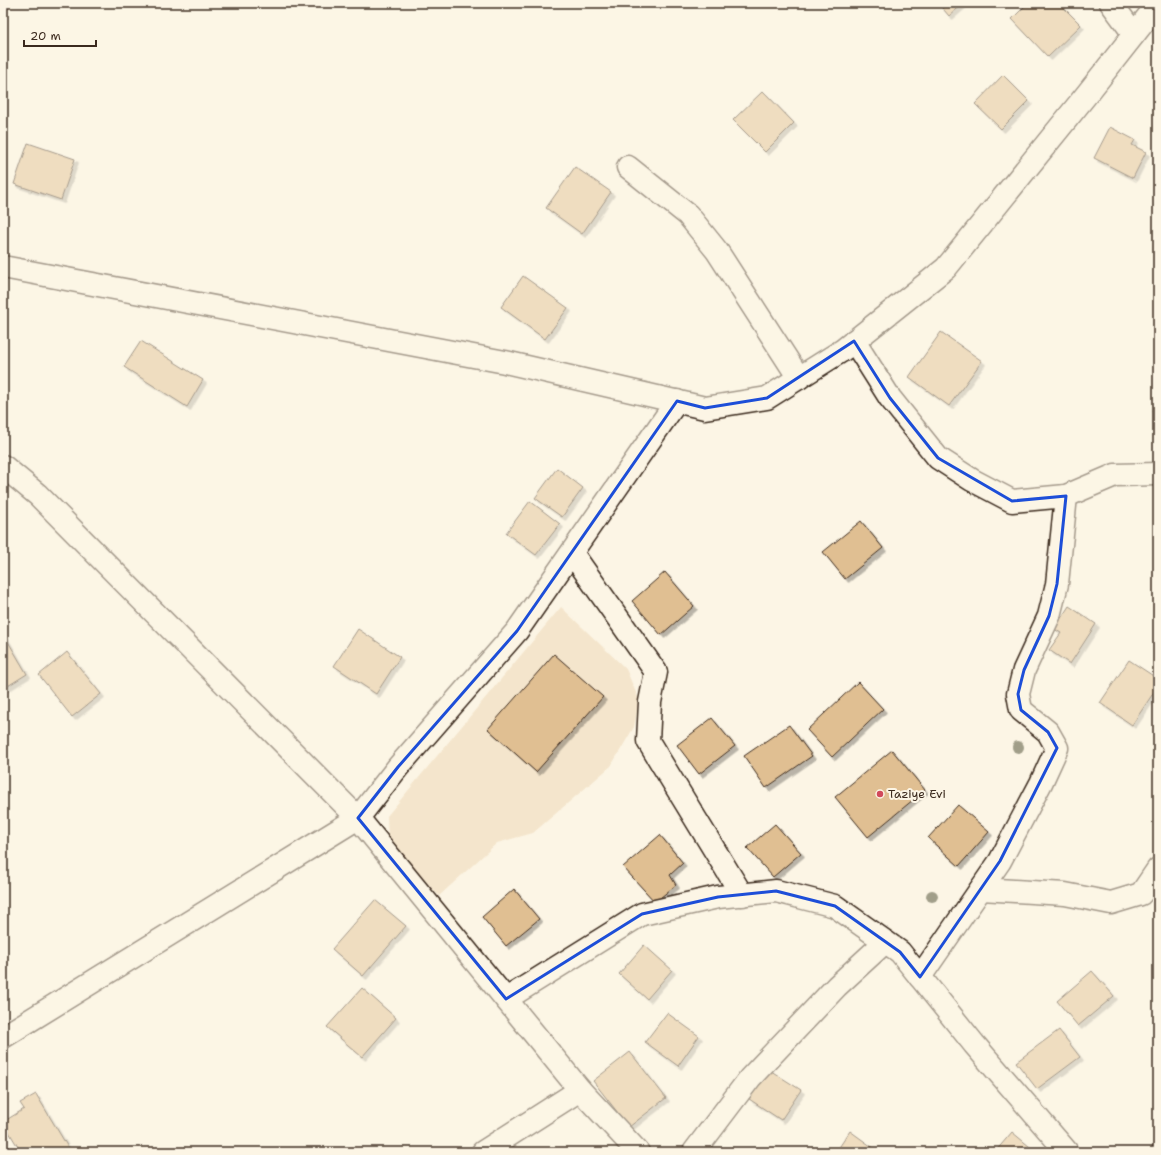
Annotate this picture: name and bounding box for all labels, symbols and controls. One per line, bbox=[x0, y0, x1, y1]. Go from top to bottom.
scale bar bbox=[24, 22, 96, 48]
text: 20 m bbox=[30, 28, 61, 44]
place label: Taziye Evi bbox=[888, 786, 946, 802]
marker: Taziye Evi bbox=[875, 789, 885, 799]

